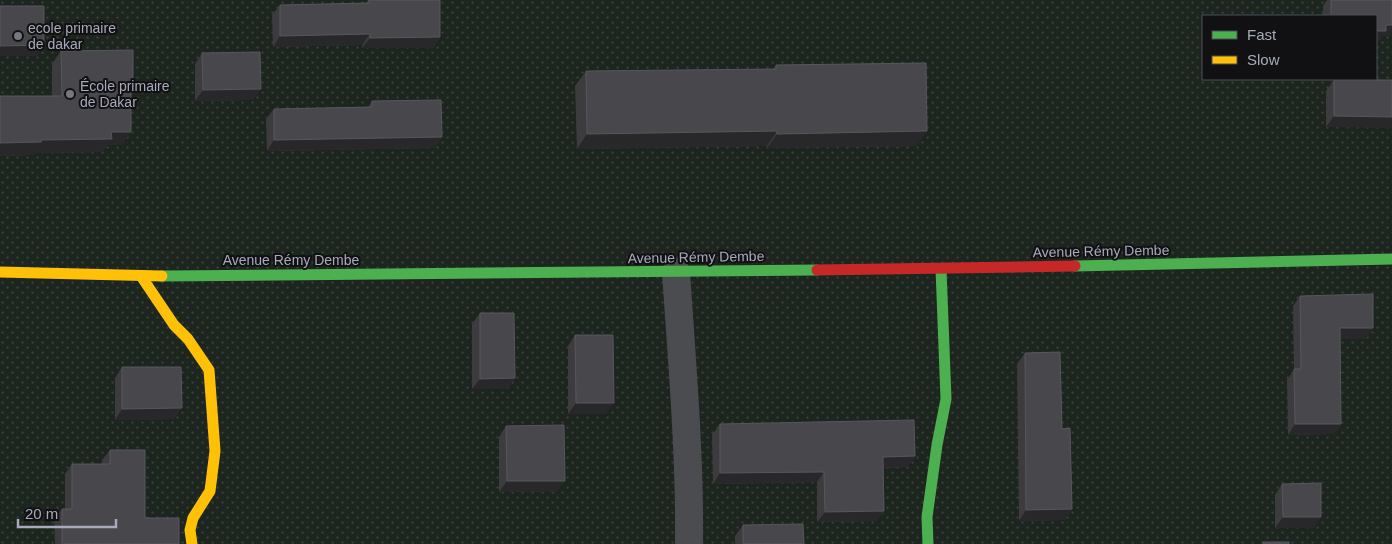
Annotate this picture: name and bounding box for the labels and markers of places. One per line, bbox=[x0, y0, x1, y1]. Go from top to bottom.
place label: ecole primaire de dakar bbox=[28, 20, 116, 52]
marker: ecole primaire de dakar bbox=[12, 30, 24, 42]
place label: École primaire de Dakar bbox=[80, 78, 170, 110]
marker: École primaire de Dakar bbox=[64, 88, 76, 100]

